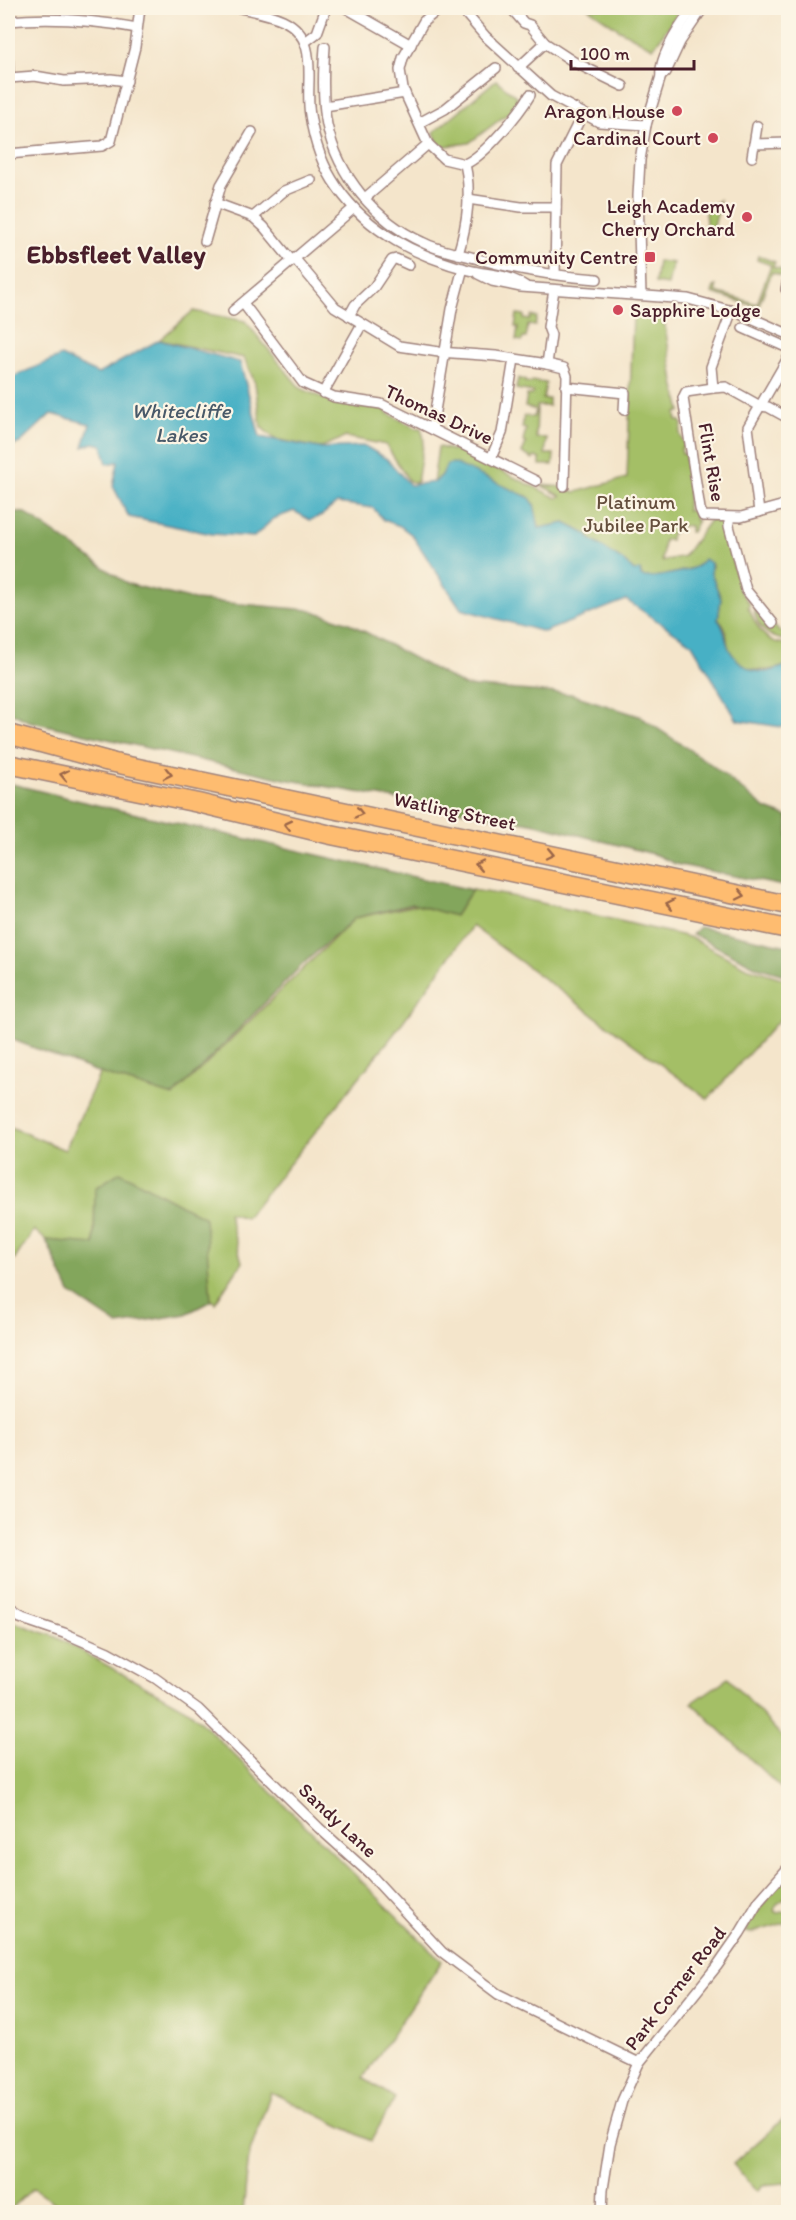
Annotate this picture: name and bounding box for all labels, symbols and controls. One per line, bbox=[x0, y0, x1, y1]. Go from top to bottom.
scale bar bbox=[571, 33, 694, 71]
text: 100 m bbox=[580, 43, 630, 65]
place label: Aragon House bbox=[544, 99, 665, 123]
marker: Aragon House bbox=[670, 104, 684, 118]
place label: Cardinal Court bbox=[573, 126, 701, 150]
marker: Cardinal Court bbox=[706, 131, 720, 145]
place label: Leigh Academy Cherry Orchard bbox=[601, 194, 736, 241]
marker: Leigh Academy Cherry Orchard bbox=[740, 210, 754, 224]
district label: Ebbsfleet Valley bbox=[27, 238, 206, 270]
place label: Community Centre bbox=[475, 245, 638, 269]
marker: Community Centre bbox=[643, 250, 657, 264]
place label: Sapphire Lodge bbox=[630, 298, 761, 322]
marker: Sapphire Lodge bbox=[611, 303, 625, 317]
street label: Thomas Drive bbox=[381, 378, 497, 450]
water label: Whitecliffe Lakes bbox=[132, 398, 231, 447]
street label: Flint Rise bbox=[693, 421, 731, 503]
park label: Platinum Jubilee Park bbox=[583, 490, 689, 537]
one-way arrow bbox=[163, 767, 173, 780]
one-way arrow bbox=[59, 769, 69, 782]
street label: Watling Street bbox=[392, 786, 518, 836]
one-way arrow bbox=[354, 806, 364, 819]
one-way arrow bbox=[283, 819, 293, 832]
one-way arrow bbox=[545, 847, 555, 860]
one-way arrow bbox=[474, 859, 484, 872]
one-way arrow bbox=[735, 887, 745, 900]
one-way arrow bbox=[665, 899, 675, 912]
street label: Sandy Lane bbox=[294, 1778, 382, 1862]
street label: Park Corner Road bbox=[619, 1921, 731, 2055]

